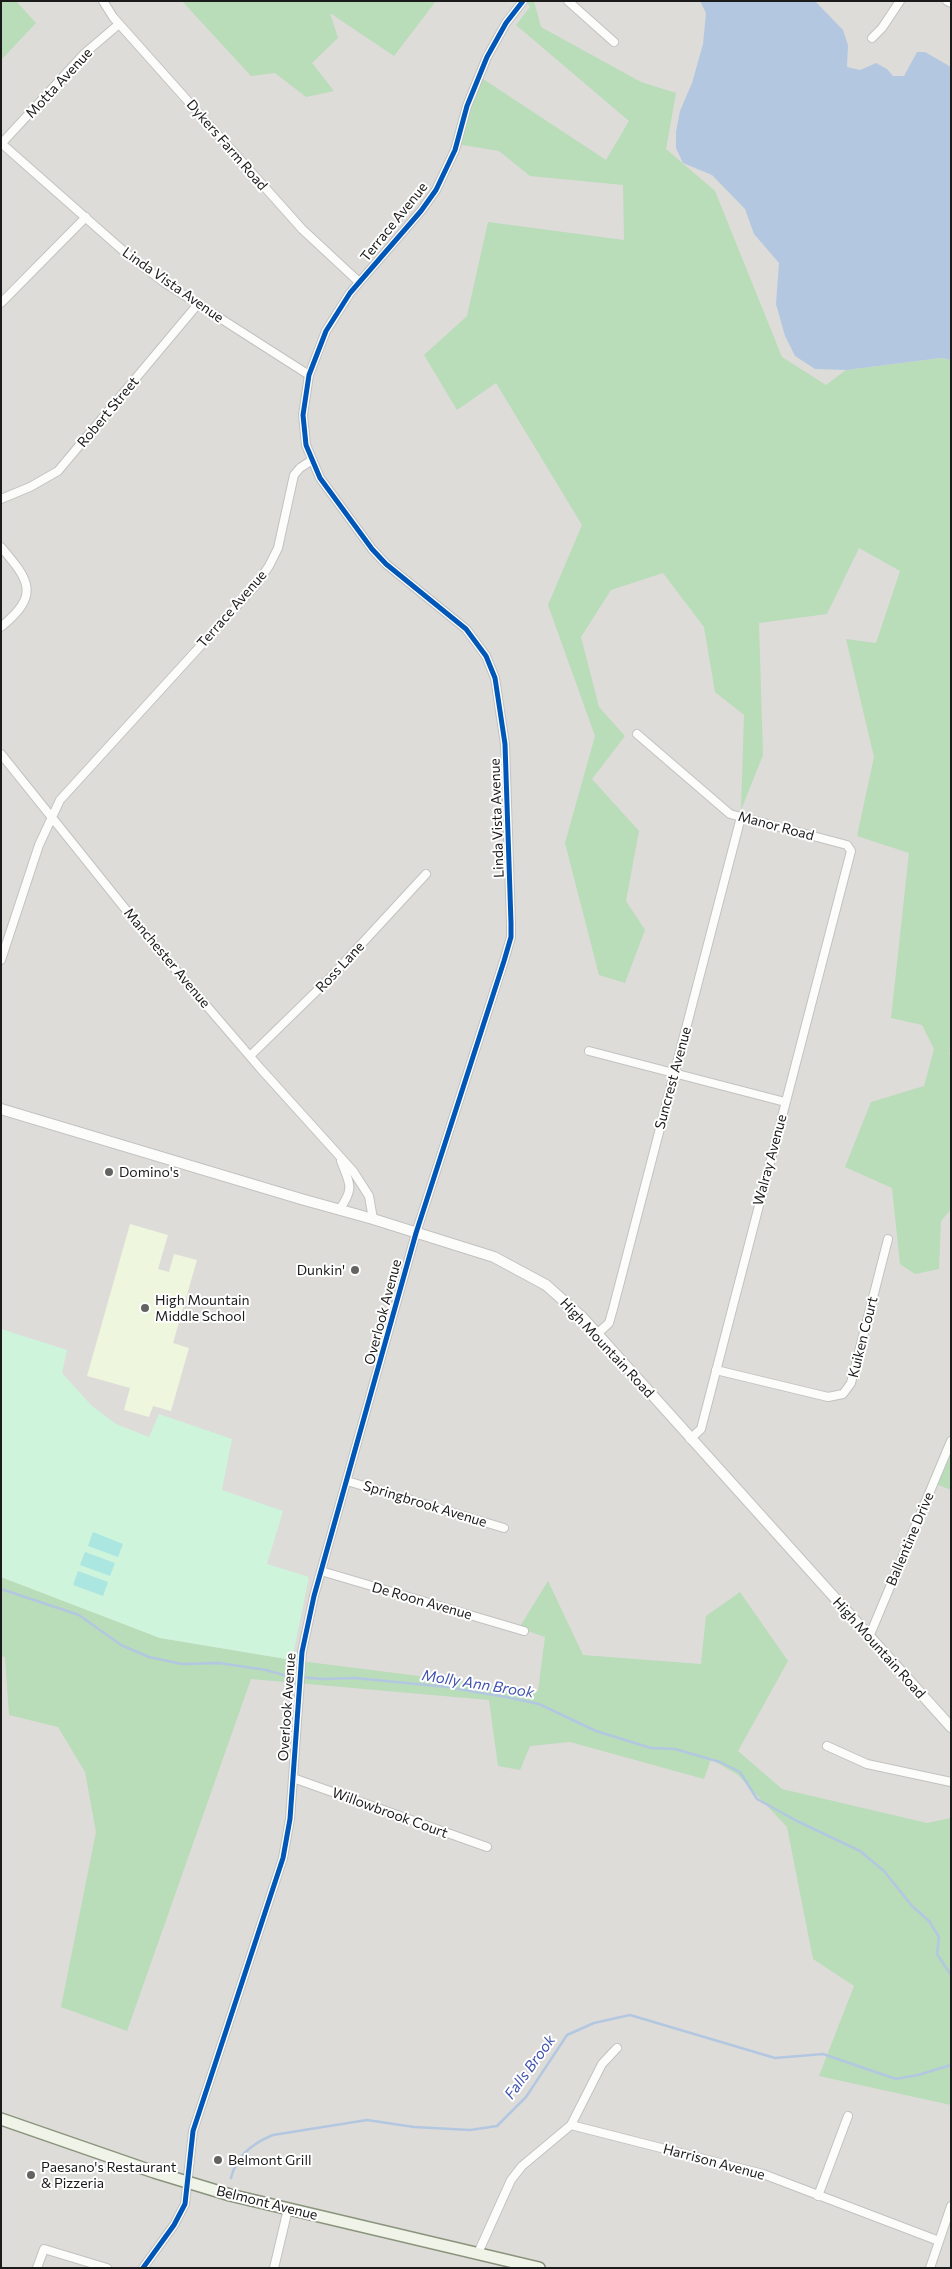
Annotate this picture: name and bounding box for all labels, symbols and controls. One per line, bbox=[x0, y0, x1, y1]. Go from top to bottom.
street label: Motta Avenue bbox=[22, 44, 96, 122]
street label: Dykers Farm Road bbox=[183, 96, 271, 194]
street label: Terrace Avenue bbox=[357, 179, 431, 265]
street label: Linda Vista Avenue bbox=[119, 244, 227, 326]
street label: Robert Street bbox=[74, 373, 142, 451]
street label: Terrace Avenue bbox=[194, 567, 270, 651]
street label: Linda Vista Avenue bbox=[487, 758, 507, 878]
street label: Manor Road bbox=[736, 808, 816, 844]
street label: Manchester Avenue bbox=[120, 905, 214, 1011]
street label: Ross Lane bbox=[312, 938, 368, 996]
street label: Suncrest Avenue bbox=[651, 1025, 695, 1131]
street label: Walray Avenue bbox=[750, 1113, 790, 1207]
place label: Domino's bbox=[119, 1164, 179, 1180]
marker: Domino's bbox=[103, 1166, 115, 1178]
street label: Overlook Avenue bbox=[361, 1257, 405, 1367]
place label: Dunkin' bbox=[297, 1262, 345, 1278]
marker: Dunkin' bbox=[349, 1264, 361, 1276]
place label: High Mountain Middle School bbox=[155, 1292, 250, 1324]
street label: High Mountain Road bbox=[557, 1295, 657, 1401]
street label: Kuiken Court bbox=[845, 1295, 881, 1379]
marker: High Mountain Middle School bbox=[139, 1302, 151, 1314]
street label: Springbrook Avenue bbox=[361, 1477, 489, 1531]
street label: Ballentine Drive bbox=[883, 1490, 937, 1588]
street label: De Roon Avenue bbox=[370, 1579, 474, 1623]
street label: High Mountain Road bbox=[829, 1594, 929, 1702]
street label: Overlook Avenue bbox=[275, 1652, 299, 1762]
water label: Molly Ann Brook bbox=[421, 1666, 535, 1702]
street label: Willowbrook Court bbox=[330, 1784, 450, 1842]
water label: Falls Brook bbox=[501, 2031, 559, 2103]
street label: Harrison Avenue bbox=[661, 2140, 767, 2184]
place label: Belmont Grill bbox=[228, 2152, 312, 2168]
marker: Belmont Grill bbox=[212, 2154, 224, 2166]
place label: Paesano's Restaurant & Pizzeria bbox=[41, 2159, 177, 2192]
marker: Paesano's Restaurant & Pizzeria bbox=[25, 2169, 37, 2181]
street label: Belmont Avenue bbox=[215, 2182, 319, 2224]

